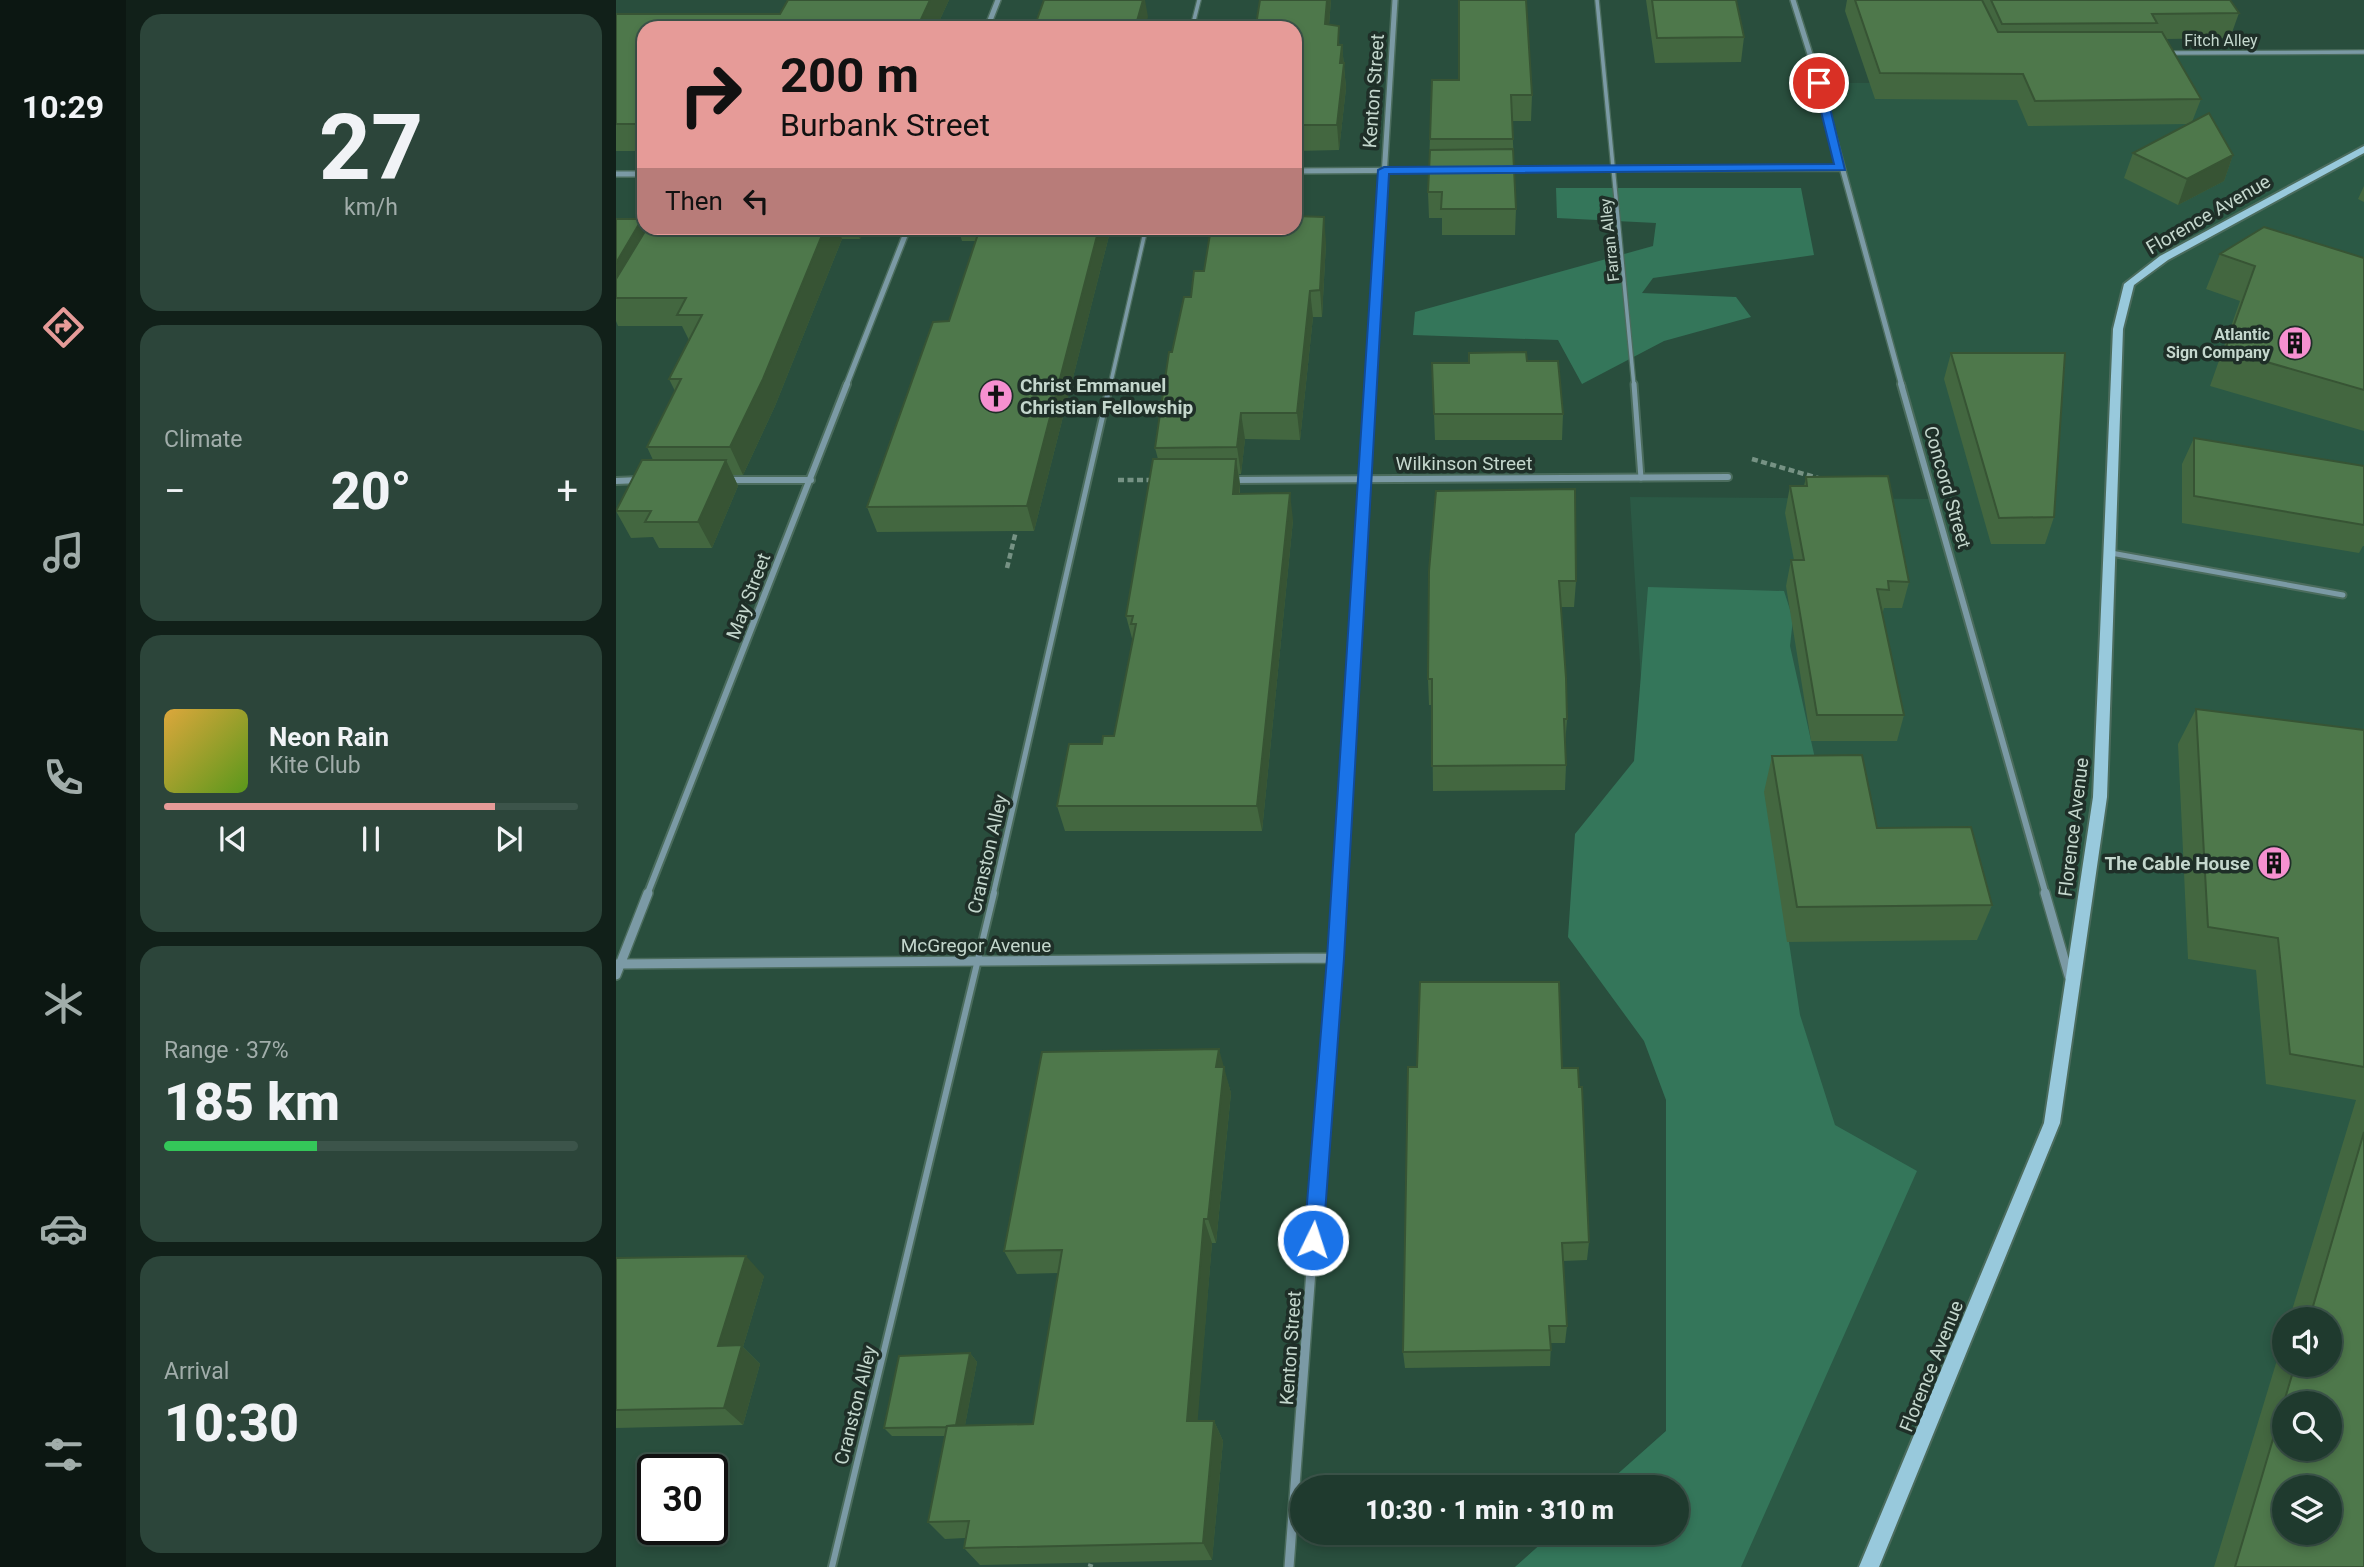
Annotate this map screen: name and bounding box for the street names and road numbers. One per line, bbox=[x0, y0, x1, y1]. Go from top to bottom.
street label: Fitch Alley bbox=[2184, 31, 2258, 50]
street label: Kenton Street bbox=[1358, 33, 1389, 149]
street label: Florence Avenue bbox=[2142, 170, 2274, 259]
street label: Farran Alley bbox=[1596, 197, 1623, 282]
street label: Concord Street bbox=[1919, 423, 1976, 551]
street label: Wilkinson Street bbox=[1396, 452, 1532, 475]
street label: May Street bbox=[721, 550, 775, 643]
street label: Florence Avenue bbox=[2054, 756, 2093, 898]
street label: Cranston Alley bbox=[963, 792, 1012, 916]
street label: McGregor Avenue bbox=[901, 934, 1051, 957]
street label: Kenton Street bbox=[1275, 1290, 1306, 1406]
street label: Florence Avenue bbox=[1895, 1297, 1968, 1435]
street label: Cranston Alley bbox=[830, 1343, 881, 1467]

